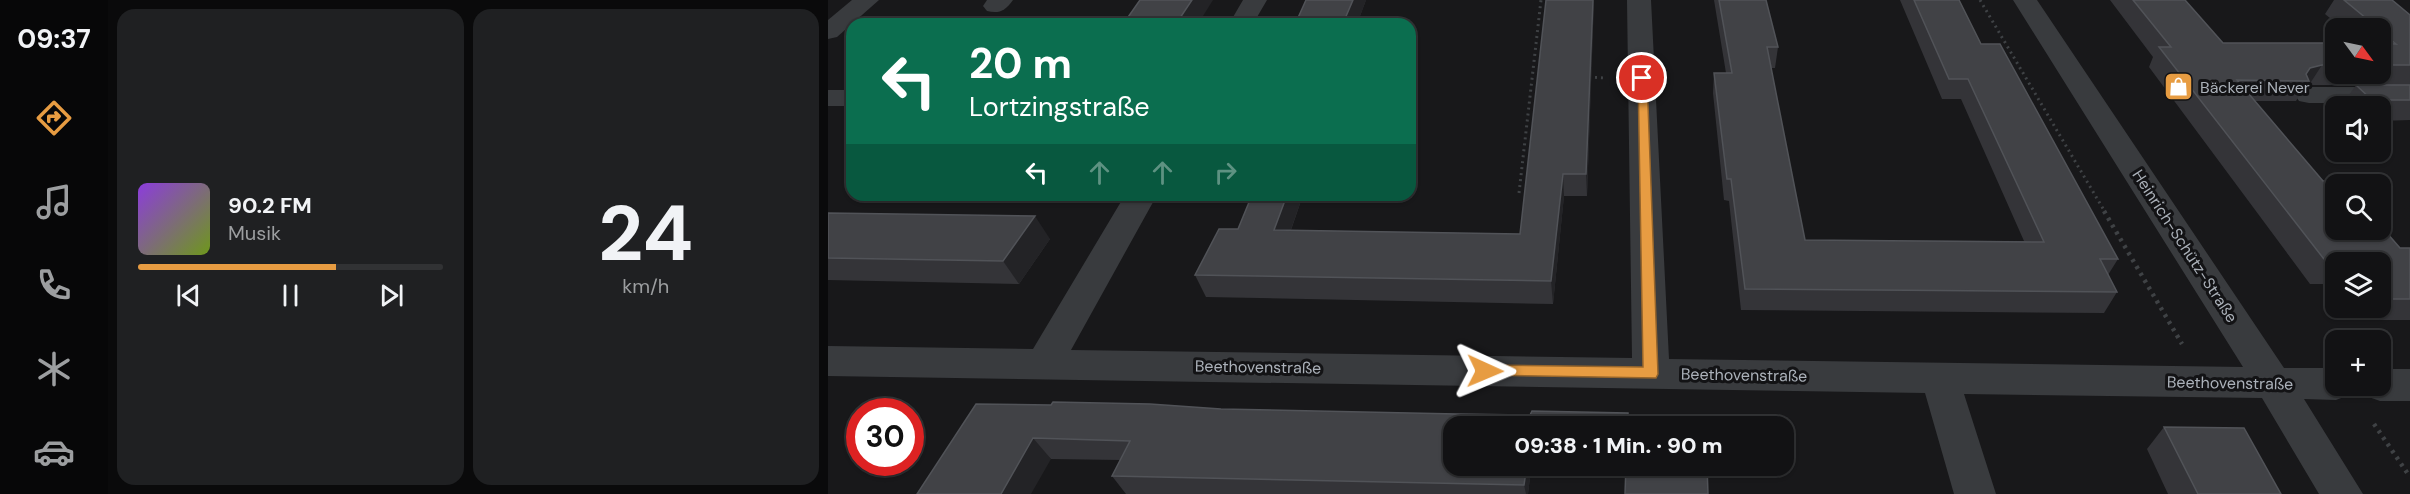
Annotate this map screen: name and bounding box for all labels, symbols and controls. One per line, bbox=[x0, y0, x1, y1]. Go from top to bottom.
north arrow bbox=[2325, 18, 2391, 84]
map controls bbox=[2325, 18, 2391, 396]
text: 09:37 bbox=[17, 21, 91, 56]
text: 20 m bbox=[969, 36, 1072, 91]
icon: left bbox=[870, 42, 948, 120]
pin bbox=[1616, 52, 1667, 103]
icon: arrive bbox=[1625, 61, 1658, 94]
shop icon: Bäckerei Never bbox=[2163, 71, 2195, 103]
place label: Bäckerei Never bbox=[2200, 77, 2310, 98]
text: Lortzingstraße bbox=[969, 89, 1150, 124]
button: sound bbox=[2325, 96, 2391, 162]
icon: directions bbox=[33, 97, 75, 139]
icon: left bbox=[1020, 156, 1053, 189]
icon: ahead bbox=[1083, 156, 1116, 189]
icon: ahead bbox=[1146, 156, 1179, 189]
icon: right bbox=[1209, 156, 1242, 189]
street label: Heinrich-Schütz-Straße bbox=[2128, 165, 2242, 327]
button: search bbox=[2325, 174, 2391, 240]
icon: music bbox=[33, 181, 75, 223]
text: 24 bbox=[598, 183, 693, 284]
text: 90.2 FM bbox=[228, 191, 312, 220]
text: Musik bbox=[228, 220, 281, 246]
button: layers bbox=[2325, 252, 2391, 318]
icon: phone bbox=[33, 264, 75, 306]
text: km/h bbox=[622, 273, 669, 299]
icon: previous bbox=[172, 279, 205, 312]
icon: pause bbox=[274, 279, 307, 312]
icon: next bbox=[375, 279, 408, 312]
button: + bbox=[2325, 330, 2391, 396]
position arrow bbox=[1453, 339, 1517, 403]
icon: climate bbox=[33, 348, 75, 390]
street label: Beethovenstraße bbox=[1195, 355, 1321, 379]
street label: Beethovenstraße bbox=[1681, 363, 1807, 387]
street label: Beethovenstraße bbox=[2167, 371, 2293, 395]
speed limit sign: 30 bbox=[846, 398, 924, 476]
icon: car bbox=[33, 431, 75, 473]
text: 09:38 · 1 Min. · 90 m bbox=[1515, 431, 1722, 460]

